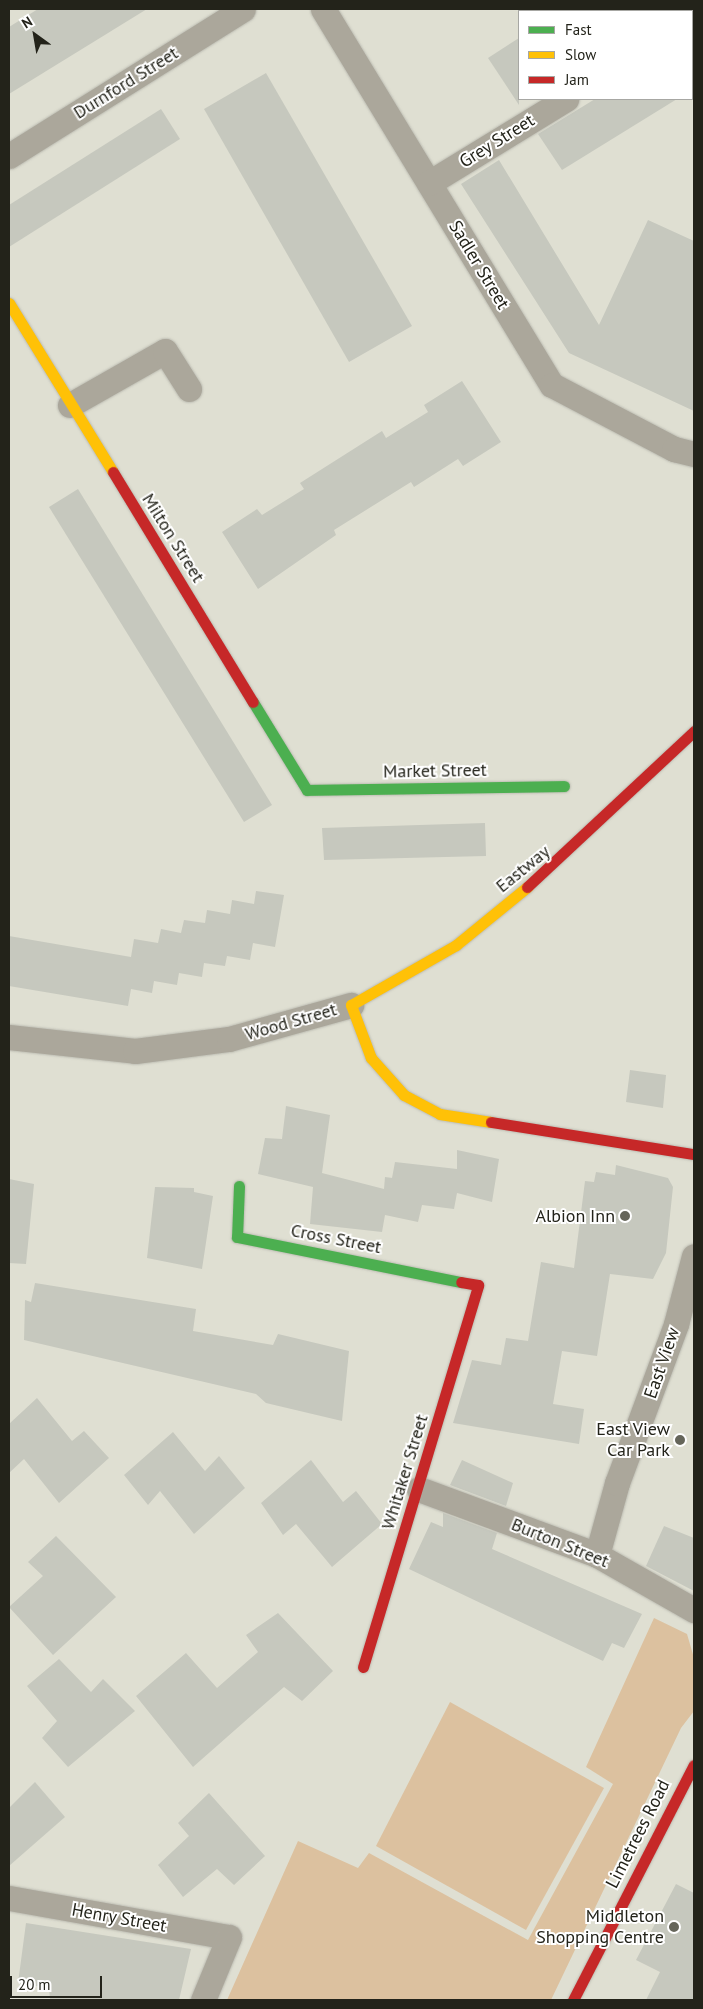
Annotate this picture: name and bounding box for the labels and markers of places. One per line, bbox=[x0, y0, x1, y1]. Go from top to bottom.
place label: Albion Inn bbox=[535, 1205, 615, 1227]
marker: Albion Inn bbox=[619, 1210, 631, 1222]
place label: East View Car Park bbox=[596, 1419, 670, 1462]
marker: East View Car Park bbox=[674, 1434, 686, 1446]
place label: Middleton Shopping Centre bbox=[536, 1906, 664, 1948]
marker: Middleton Shopping Centre bbox=[668, 1921, 680, 1933]

